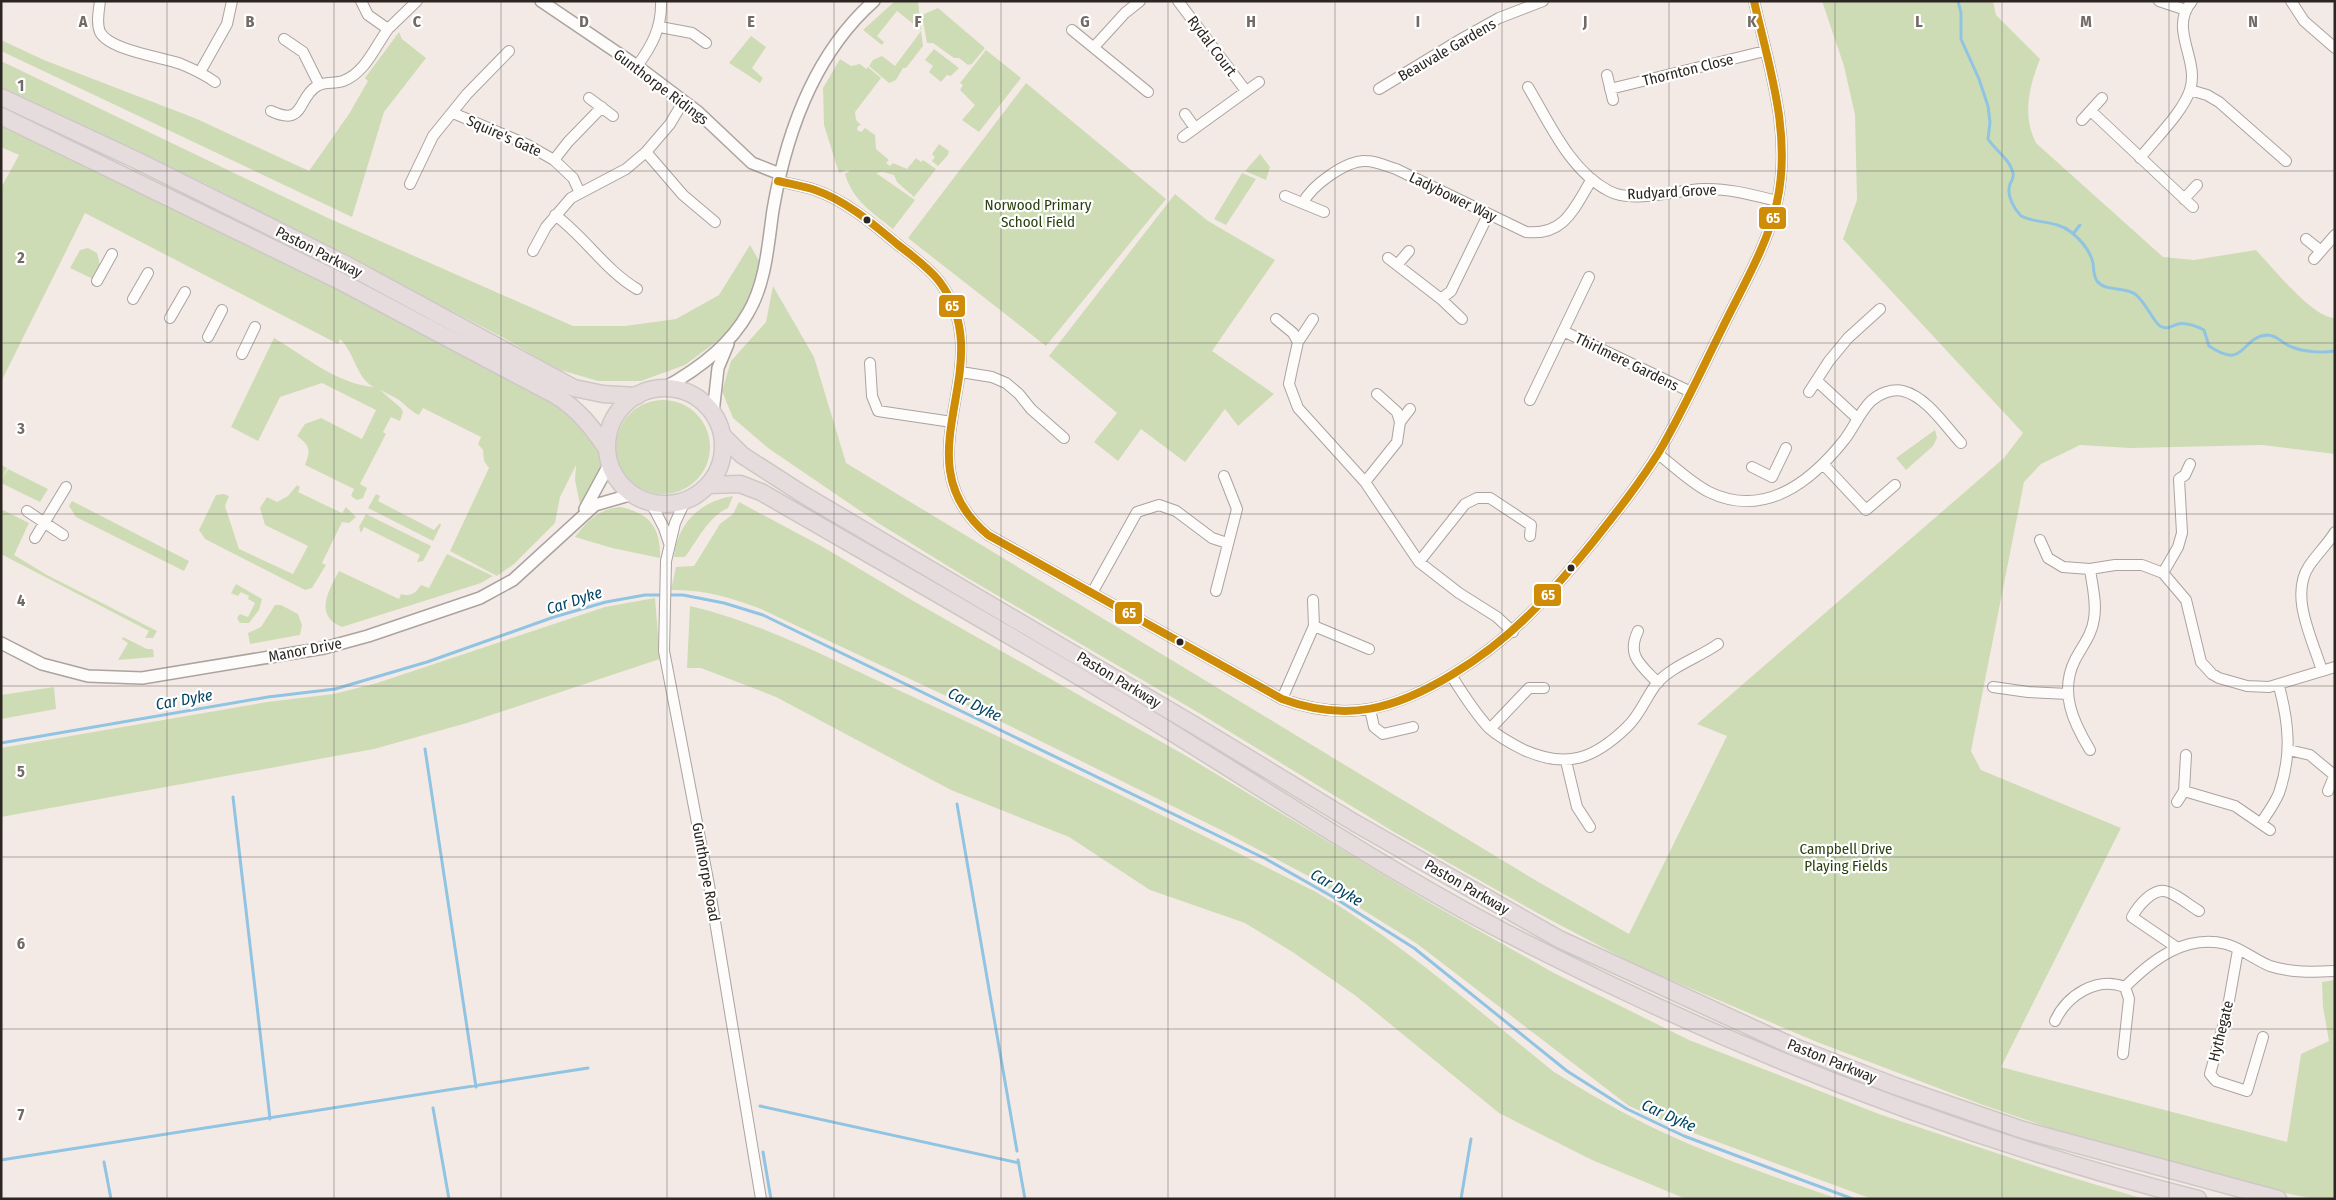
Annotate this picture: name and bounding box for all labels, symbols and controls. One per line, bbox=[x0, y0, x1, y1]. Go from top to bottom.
text: A bbox=[78, 12, 88, 31]
text: B bbox=[246, 12, 255, 31]
text: C bbox=[413, 12, 422, 31]
text: D bbox=[579, 12, 589, 31]
text: E bbox=[747, 12, 755, 31]
text: F bbox=[914, 12, 922, 31]
text: G bbox=[1080, 12, 1090, 31]
street label: Rydal Court bbox=[1184, 12, 1241, 80]
text: H bbox=[1246, 12, 1256, 31]
text: I bbox=[1416, 12, 1420, 31]
text: J bbox=[1582, 12, 1587, 31]
text: K bbox=[1747, 12, 1757, 31]
text: L bbox=[1915, 12, 1923, 31]
text: M bbox=[2080, 12, 2092, 31]
text: N bbox=[2248, 12, 2258, 31]
street label: Beauvale Gardens bbox=[1395, 15, 1499, 85]
street label: Gunthorpe Ridings bbox=[610, 45, 712, 129]
street label: Thornton Close bbox=[1641, 50, 1735, 90]
text: 1 bbox=[18, 76, 24, 95]
street label: Squire's Gate bbox=[464, 112, 544, 160]
street label: Ladybower Way bbox=[1406, 168, 1500, 226]
street label: Rudyard Grove bbox=[1627, 181, 1717, 203]
park label: Norwood Primary School Field bbox=[985, 196, 1092, 231]
line badge: 65 bbox=[1758, 206, 1787, 230]
text: 65 bbox=[1766, 210, 1780, 227]
unlabelled marker bbox=[862, 215, 872, 225]
street label: Paston Parkway bbox=[273, 222, 366, 282]
text: 2 bbox=[16, 248, 25, 267]
line badge: 65 bbox=[938, 294, 966, 318]
text: 65 bbox=[945, 298, 959, 315]
street label: Thirlmere Gardens bbox=[1572, 329, 1682, 395]
text: 3 bbox=[16, 419, 25, 438]
unlabelled marker bbox=[1566, 563, 1576, 573]
water label: Car Dyke bbox=[544, 582, 605, 618]
line badge: 65 bbox=[1533, 583, 1562, 607]
text: 65 bbox=[1541, 587, 1555, 604]
text: 4 bbox=[17, 591, 25, 610]
line badge: 65 bbox=[1114, 601, 1143, 625]
text: 65 bbox=[1122, 605, 1136, 622]
street label: Manor Drive bbox=[267, 634, 343, 666]
unlabelled marker bbox=[1175, 637, 1185, 647]
street label: Paston Parkway bbox=[1074, 648, 1165, 712]
water label: Car Dyke bbox=[945, 683, 1005, 726]
water label: Car Dyke bbox=[154, 685, 214, 714]
text: 5 bbox=[17, 762, 25, 781]
street label: Gunthorpe Road bbox=[688, 821, 724, 923]
park label: Campbell Drive Playing Fields bbox=[1800, 840, 1892, 875]
street label: Paston Parkway bbox=[1421, 856, 1513, 919]
water label: Car Dyke bbox=[1307, 865, 1367, 911]
text: 6 bbox=[17, 934, 25, 953]
street label: Hythegate bbox=[2205, 999, 2237, 1063]
street label: Paston Parkway bbox=[1785, 1035, 1880, 1087]
water label: Car Dyke bbox=[1639, 1095, 1699, 1136]
text: 7 bbox=[18, 1105, 25, 1124]

